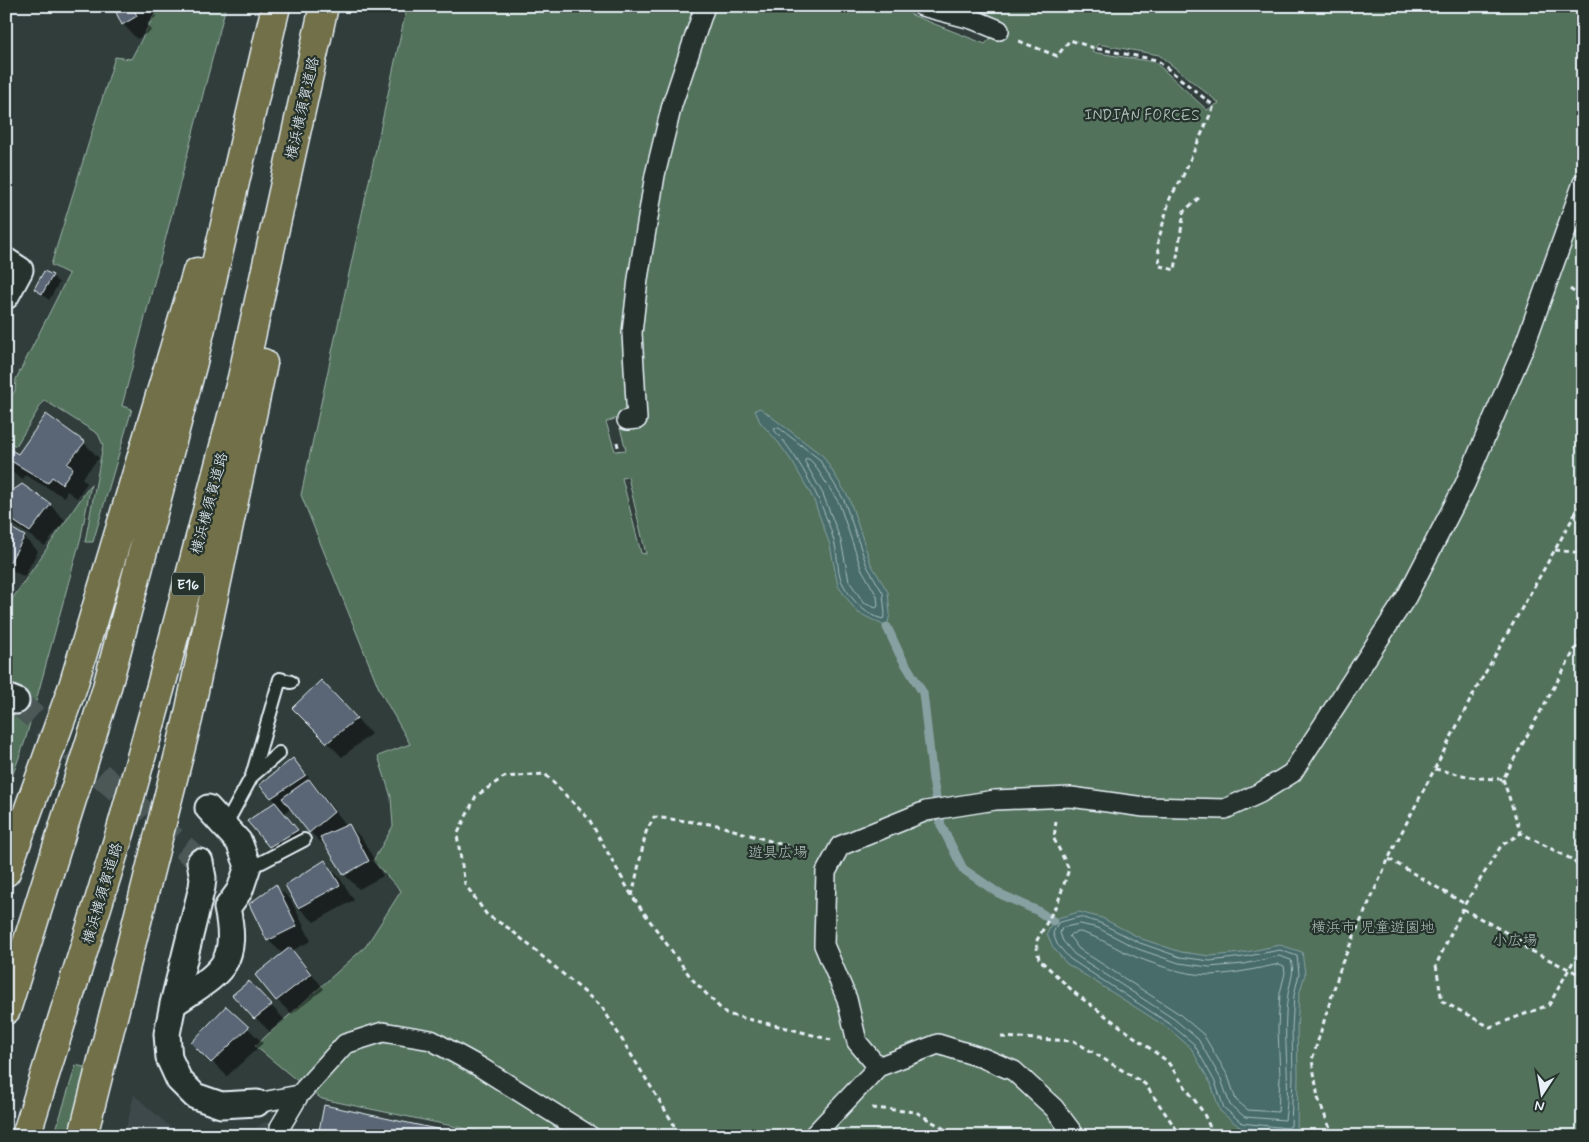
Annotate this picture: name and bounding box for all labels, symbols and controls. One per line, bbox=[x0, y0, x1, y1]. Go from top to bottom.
street label: 横浜横須賀道路 bbox=[281, 55, 325, 162]
park label: INDIAN FORCES bbox=[1085, 106, 1199, 126]
street label: 横浜横須賀道路 bbox=[187, 450, 233, 557]
road number: E16 bbox=[172, 572, 204, 596]
street label: 横浜横須賀道路 bbox=[78, 840, 128, 946]
park label: 遊具広場 bbox=[748, 843, 808, 863]
park label: 横浜市 児童遊園地 bbox=[1311, 918, 1435, 938]
park label: 小広場 bbox=[1492, 931, 1538, 951]
north arrow bbox=[1516, 1070, 1566, 1120]
text: N bbox=[1533, 1096, 1546, 1116]

